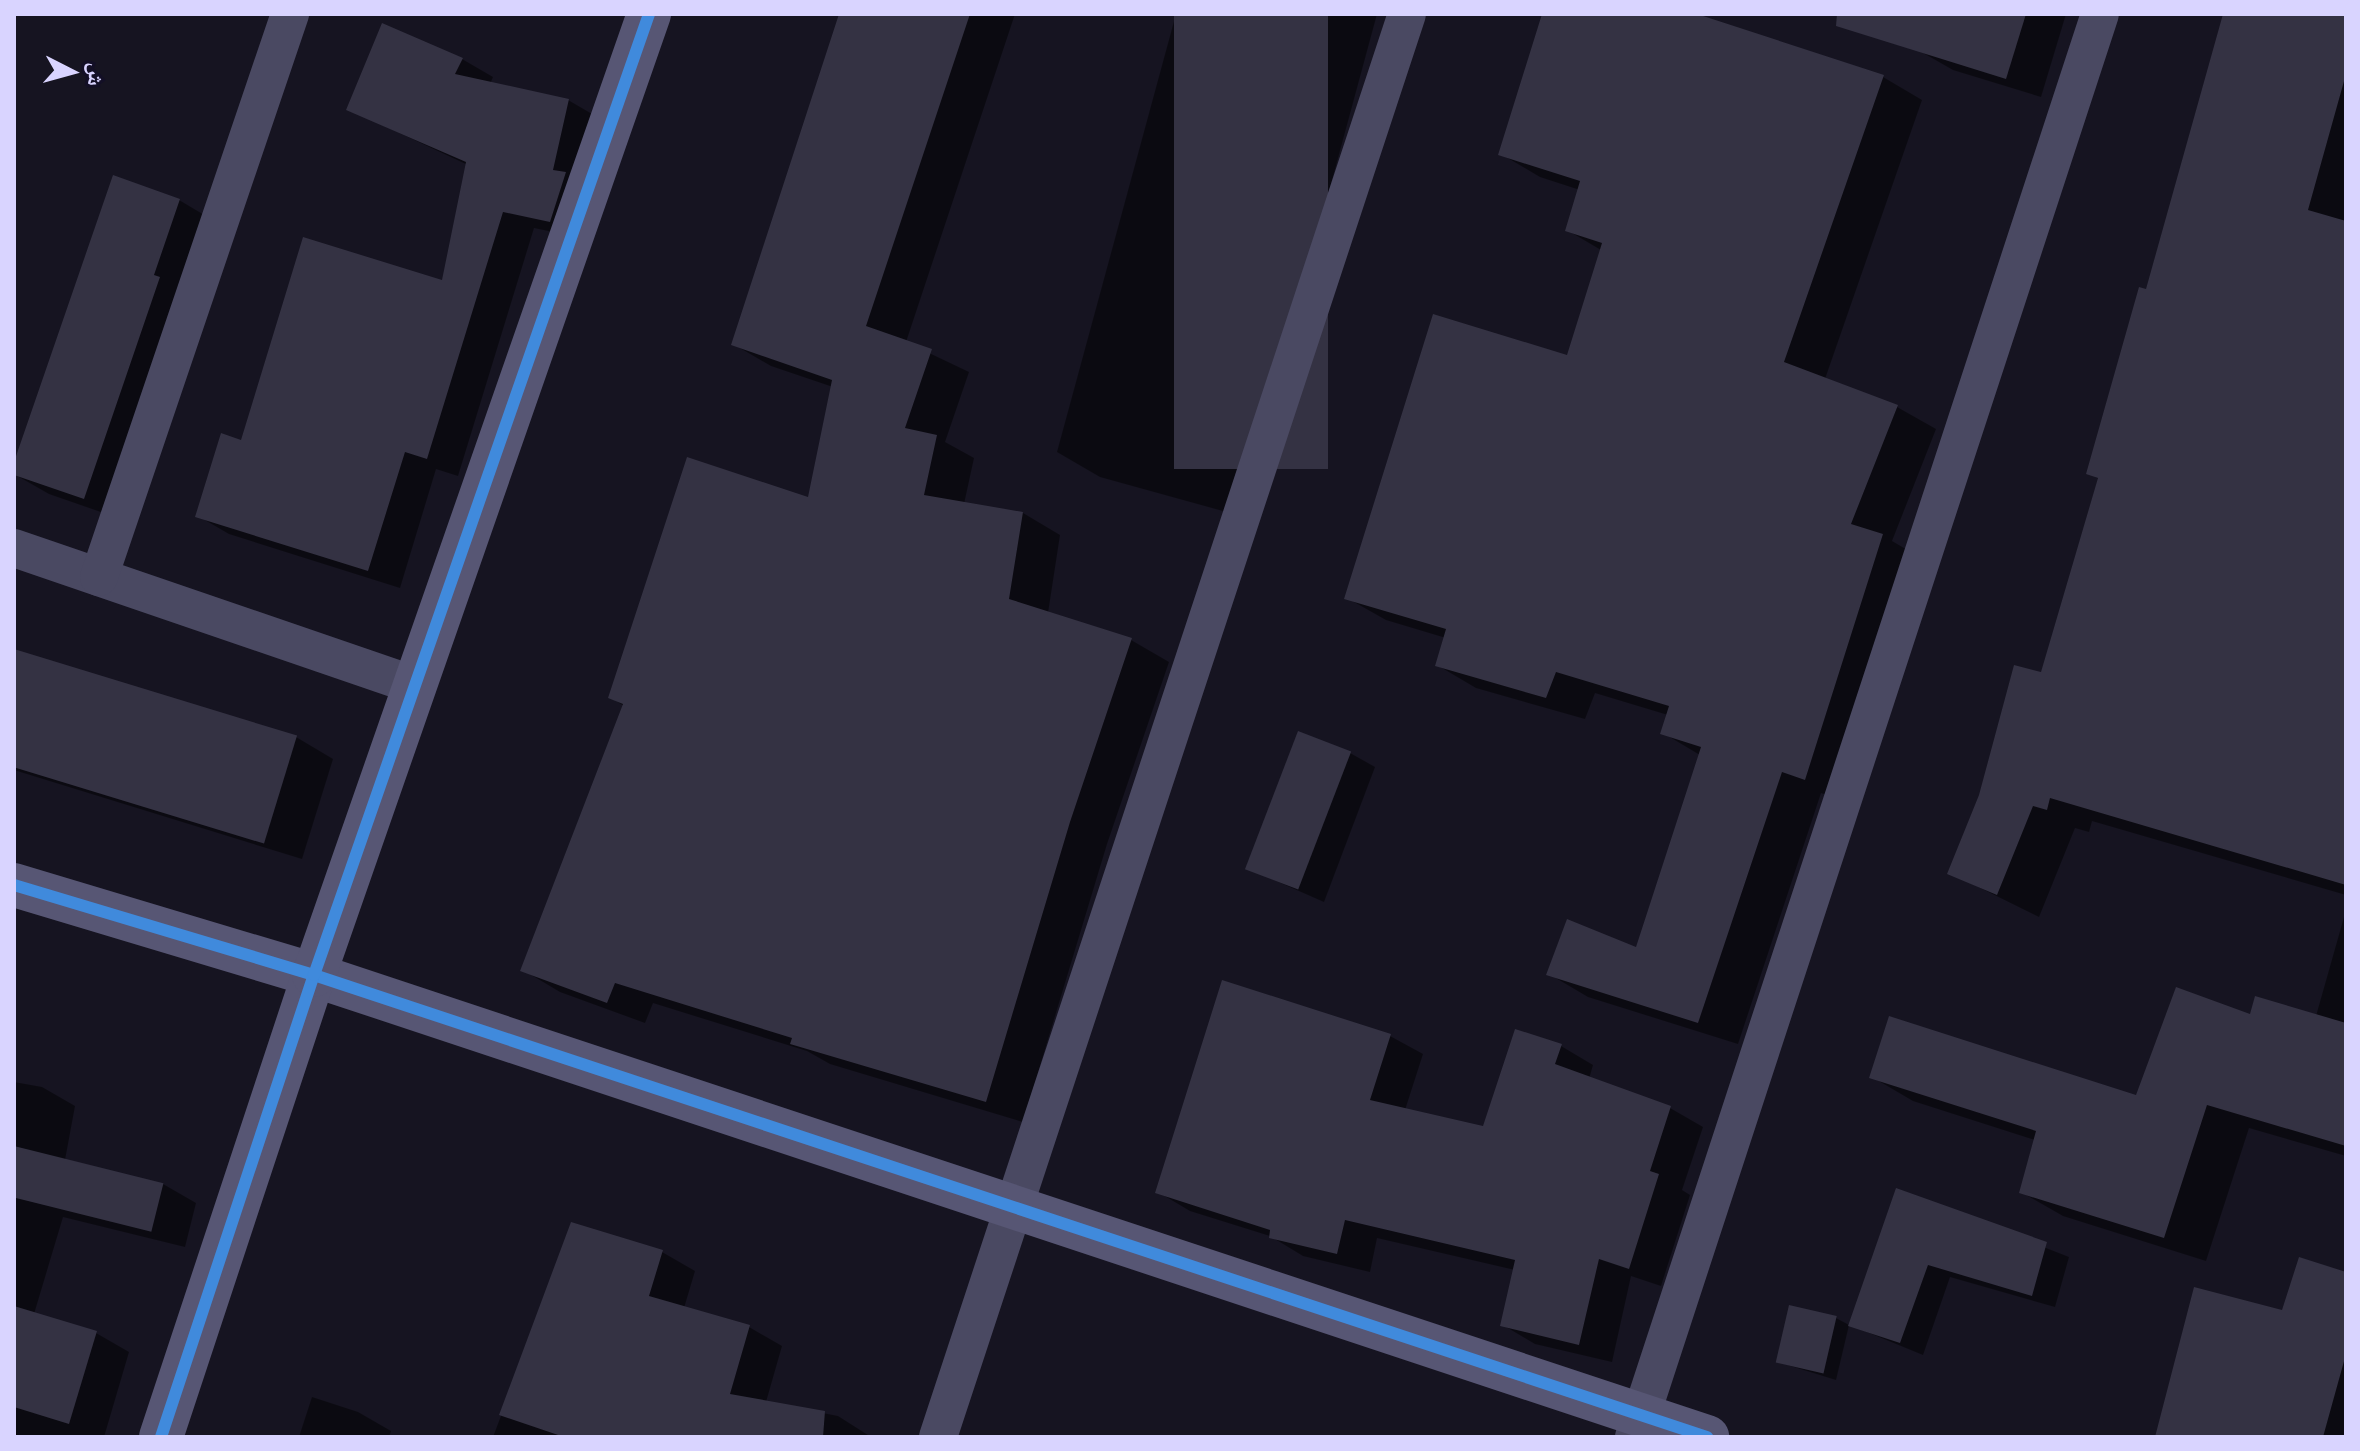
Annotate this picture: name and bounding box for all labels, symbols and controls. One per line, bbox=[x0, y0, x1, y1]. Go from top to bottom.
north arrow bbox=[32, 32, 112, 112]
text: ش bbox=[83, 62, 110, 87]

